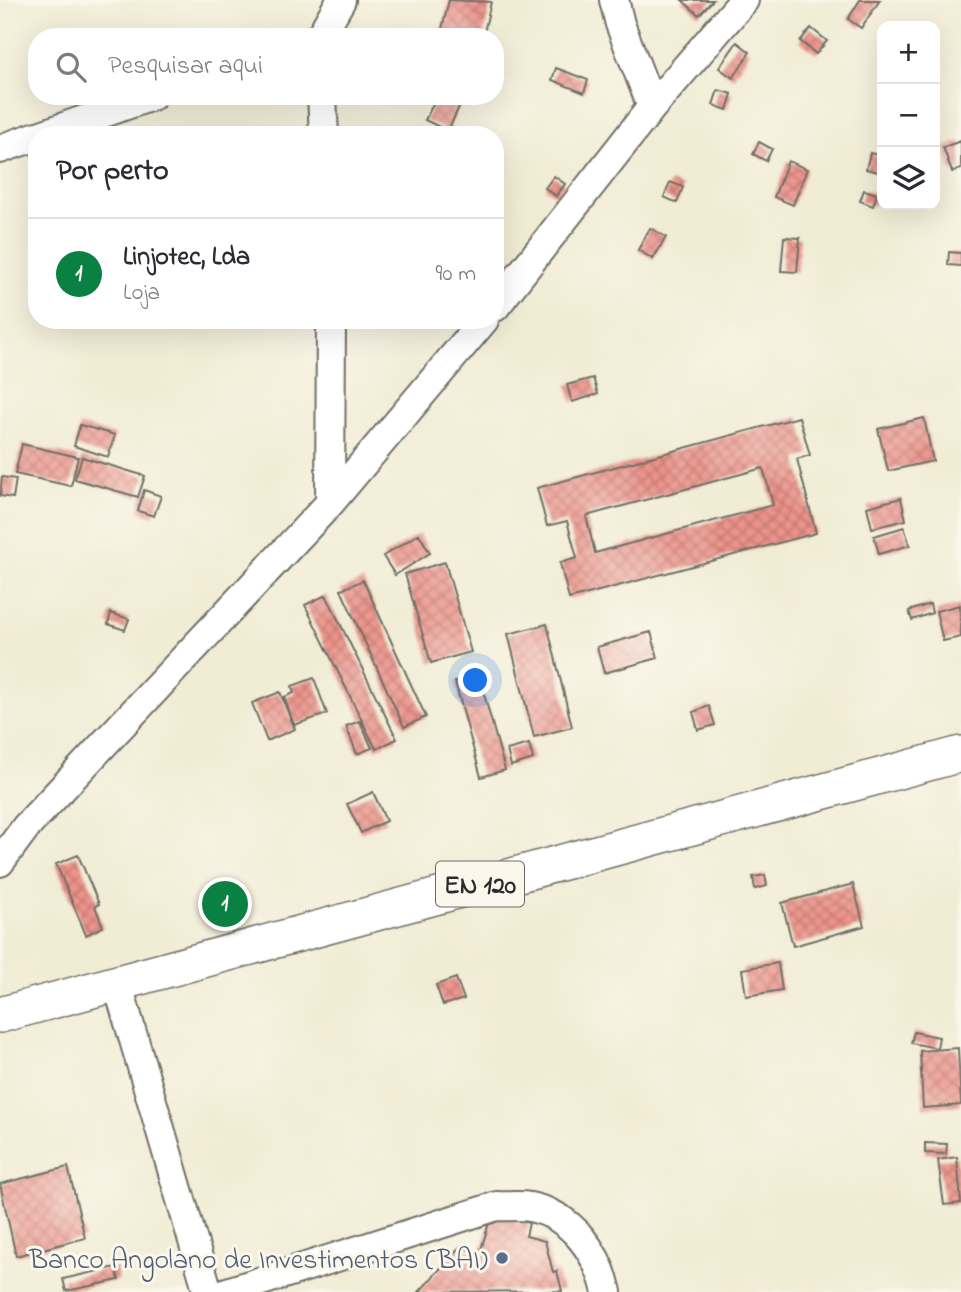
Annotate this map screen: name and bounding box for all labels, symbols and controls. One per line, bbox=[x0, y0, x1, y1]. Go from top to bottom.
map controls bbox=[877, 21, 940, 210]
button: + bbox=[877, 21, 940, 84]
search box bbox=[28, 28, 504, 105]
icon: search bbox=[52, 48, 90, 86]
text: Pesquisar aqui bbox=[108, 48, 263, 86]
button: − bbox=[877, 84, 940, 147]
button: layers bbox=[877, 147, 940, 210]
text: Por perto bbox=[56, 150, 169, 194]
text: Linjotec, Lda bbox=[123, 239, 250, 277]
text: 1 bbox=[75, 258, 83, 291]
text: 90 m bbox=[436, 258, 476, 291]
text: Loja bbox=[123, 277, 160, 310]
your location bbox=[458, 663, 492, 697]
road number: EN 120 bbox=[436, 862, 524, 906]
pin: 1 bbox=[202, 878, 248, 930]
place label: Banco Angolano de Investimentos (BAI) bbox=[28, 1241, 488, 1282]
marker: Banco Angolano de Investimentos (BAI) bbox=[494, 1250, 510, 1266]

